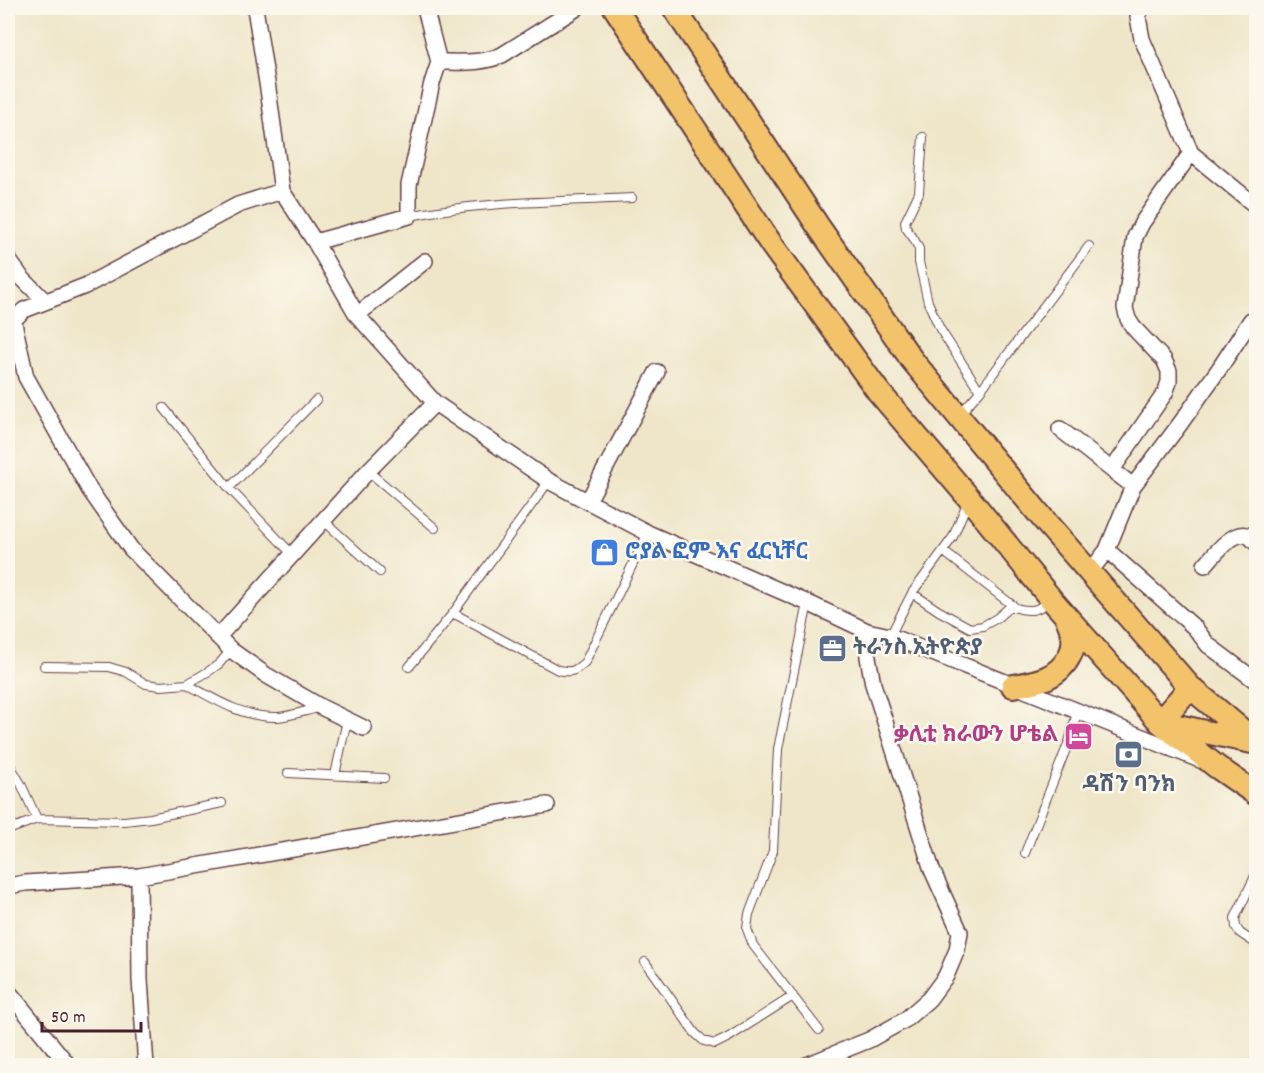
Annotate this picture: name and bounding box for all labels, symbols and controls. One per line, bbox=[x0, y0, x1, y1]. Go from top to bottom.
shop icon: ሮያል ፎም እና ፈርኒቸር bbox=[588, 537, 620, 569]
place label: ሮያል ፎም እና ፈርኒቸር bbox=[625, 538, 808, 569]
office icon: ትራንስ ኢትዮጵያ bbox=[816, 633, 848, 665]
place label: ትራንስ ኢትዮጵያ bbox=[853, 634, 983, 665]
hotel icon: ቃሊቲ ክራውን ሆቴል bbox=[1063, 720, 1095, 752]
place label: ቃሊቲ ክራውን ሆቴል bbox=[894, 721, 1058, 752]
bank icon: ዳሽን ባንክ bbox=[1113, 738, 1145, 770]
place label: ዳሽን ባንክ bbox=[1082, 771, 1176, 802]
scale bar bbox=[42, 995, 141, 1033]
text: 50 m bbox=[51, 1006, 86, 1031]

